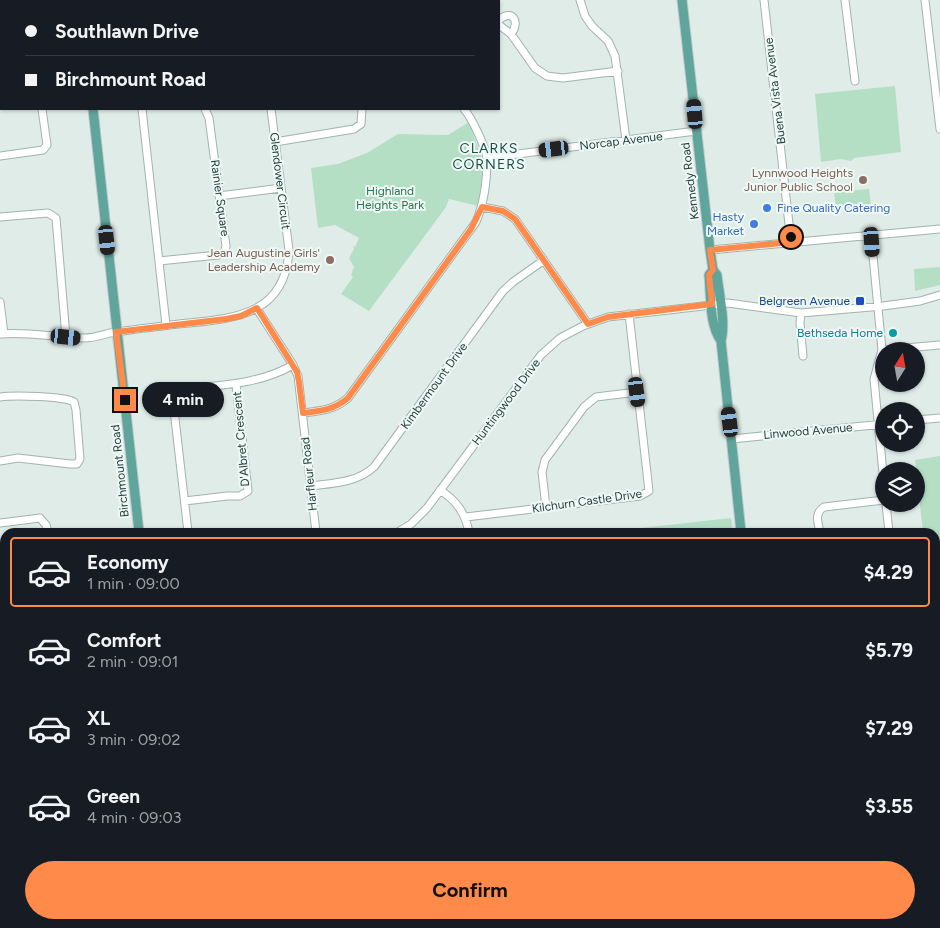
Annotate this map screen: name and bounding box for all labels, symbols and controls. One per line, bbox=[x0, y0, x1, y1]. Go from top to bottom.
text: Southlawn Drive bbox=[55, 20, 199, 43]
street label: Buena Vista Avenue bbox=[761, 36, 788, 145]
text: Birchmount Road bbox=[55, 68, 206, 91]
car bbox=[686, 98, 703, 130]
street label: Norcap Avenue bbox=[579, 129, 664, 153]
street label: Glendower Circuit bbox=[267, 132, 293, 231]
district label: CLARKS CORNERS bbox=[452, 140, 526, 173]
car bbox=[538, 140, 569, 158]
street label: Kennedy Road bbox=[678, 142, 702, 220]
street label: Rainier Square bbox=[208, 159, 232, 238]
place label: Lynnwood Heights Junior Public School bbox=[744, 166, 853, 194]
marker: Lynnwood Heights Junior Public School bbox=[857, 174, 869, 186]
park label: Highland Heights Park bbox=[356, 184, 424, 212]
place label: Fine Quality Catering bbox=[777, 201, 890, 215]
marker: Fine Quality Catering bbox=[761, 202, 773, 214]
place label: Hasty Market bbox=[707, 210, 745, 238]
marker: Hasty Market bbox=[748, 218, 760, 230]
car bbox=[97, 224, 116, 256]
route start bbox=[780, 226, 802, 248]
car bbox=[863, 227, 880, 257]
place label: Jean Augustine Girls' Leadership Academy bbox=[207, 246, 321, 274]
marker: Jean Augustine Girls' Leadership Academy bbox=[324, 254, 336, 266]
place label: Belgreen Avenue bbox=[759, 294, 850, 308]
marker: Belgreen Avenue bbox=[854, 295, 866, 307]
place label: Bethseda Home bbox=[797, 326, 883, 340]
marker: Bethseda Home bbox=[887, 327, 899, 339]
car bbox=[50, 328, 81, 346]
street label: Kimbermount Drive bbox=[398, 340, 470, 432]
north arrow bbox=[875, 342, 925, 392]
map controls bbox=[875, 342, 925, 512]
street label: Huntingwood Drive bbox=[469, 356, 543, 448]
car bbox=[627, 376, 646, 408]
callout: 4 min bbox=[142, 382, 225, 418]
route end bbox=[114, 389, 136, 411]
text: 4 min bbox=[162, 390, 204, 409]
street label: D'Albret Crescent bbox=[230, 390, 252, 487]
button: locate bbox=[875, 402, 925, 452]
car bbox=[720, 406, 739, 438]
street label: Linwood Avenue bbox=[763, 420, 854, 442]
street label: Birchmount Road bbox=[108, 424, 132, 518]
street label: Harfleur Road bbox=[298, 436, 320, 512]
button: layers bbox=[875, 462, 925, 512]
street label: Kilchurn Castle Drive bbox=[531, 486, 643, 516]
icon: car bbox=[27, 550, 72, 595]
text: Economy bbox=[87, 551, 169, 574]
text: $4.29 bbox=[864, 561, 913, 584]
text: 1 min · 09:00 bbox=[87, 574, 180, 593]
icon: car bbox=[27, 628, 72, 673]
text: Comfort bbox=[87, 629, 162, 652]
text: $5.79 bbox=[865, 639, 913, 662]
text: 2 min · 09:01 bbox=[87, 652, 178, 671]
icon: car bbox=[27, 706, 72, 751]
text: XL bbox=[87, 707, 110, 730]
text: $7.29 bbox=[865, 717, 913, 740]
text: 3 min · 09:02 bbox=[87, 730, 180, 749]
icon: car bbox=[27, 784, 72, 829]
text: Green bbox=[87, 785, 140, 808]
text: $3.55 bbox=[865, 795, 913, 818]
text: 4 min · 09:03 bbox=[87, 808, 181, 827]
button: Confirm bbox=[25, 861, 915, 919]

